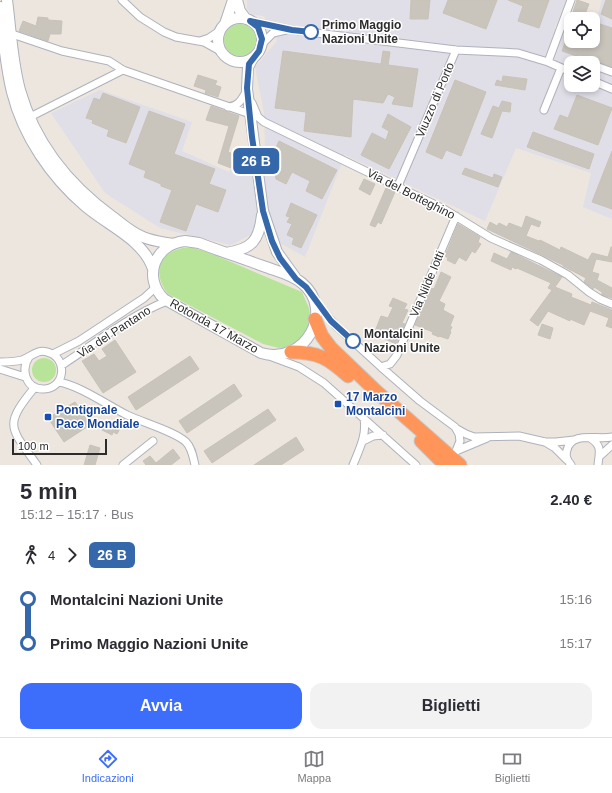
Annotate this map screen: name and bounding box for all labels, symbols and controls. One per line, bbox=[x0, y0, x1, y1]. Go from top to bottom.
map controls bbox=[564, 12, 600, 92]
button: locate bbox=[564, 12, 600, 48]
place label: Primo Maggio Nazioni Unite bbox=[322, 18, 401, 46]
marker: Primo Maggio Nazioni Unite bbox=[303, 24, 319, 40]
button: layers bbox=[564, 56, 600, 92]
street label: Viuzzo di Porto bbox=[413, 60, 457, 140]
line badge: 26 B bbox=[228, 148, 284, 174]
text: 26 B bbox=[241, 153, 271, 169]
street label: Via del Botteghino bbox=[365, 166, 458, 222]
street label: Via Nilde Iotti bbox=[407, 249, 447, 319]
street label: Rotonda 17 Marzo bbox=[167, 296, 261, 356]
street label: Via del Pantano bbox=[75, 303, 154, 361]
place label: Montalcini Nazioni Unite bbox=[364, 327, 440, 355]
marker: Montalcini Nazioni Unite bbox=[345, 333, 361, 349]
place label: 17 Marzo Montalcini bbox=[346, 390, 405, 418]
marker: 17 Marzo Montalcini bbox=[333, 399, 343, 409]
place label: Pontignale Pace Mondiale bbox=[56, 403, 140, 431]
marker: Pontignale Pace Mondiale bbox=[43, 412, 53, 422]
scale bar bbox=[12, 437, 107, 456]
text: 100 m bbox=[18, 440, 49, 452]
text: 5 min bbox=[20, 479, 77, 504]
text: 2.40 € bbox=[550, 491, 592, 508]
text: 15:12 – 15:17 · Bus bbox=[20, 507, 133, 522]
icon: walk bbox=[20, 544, 42, 566]
icon: forward bbox=[61, 544, 83, 566]
text: 26 B bbox=[97, 547, 127, 563]
text: 4 bbox=[48, 548, 55, 563]
text: Montalcini Nazioni Unite bbox=[50, 591, 223, 608]
text: 15:16 bbox=[559, 592, 592, 607]
text: Primo Maggio Nazioni Unite bbox=[50, 635, 248, 652]
text: 15:17 bbox=[559, 636, 592, 651]
button: Avvia bbox=[20, 683, 302, 729]
button: Biglietti bbox=[310, 683, 592, 729]
tab: Indicazioni bbox=[82, 748, 134, 784]
tab: Mappa bbox=[297, 748, 331, 784]
tab: Biglietti bbox=[495, 748, 530, 784]

